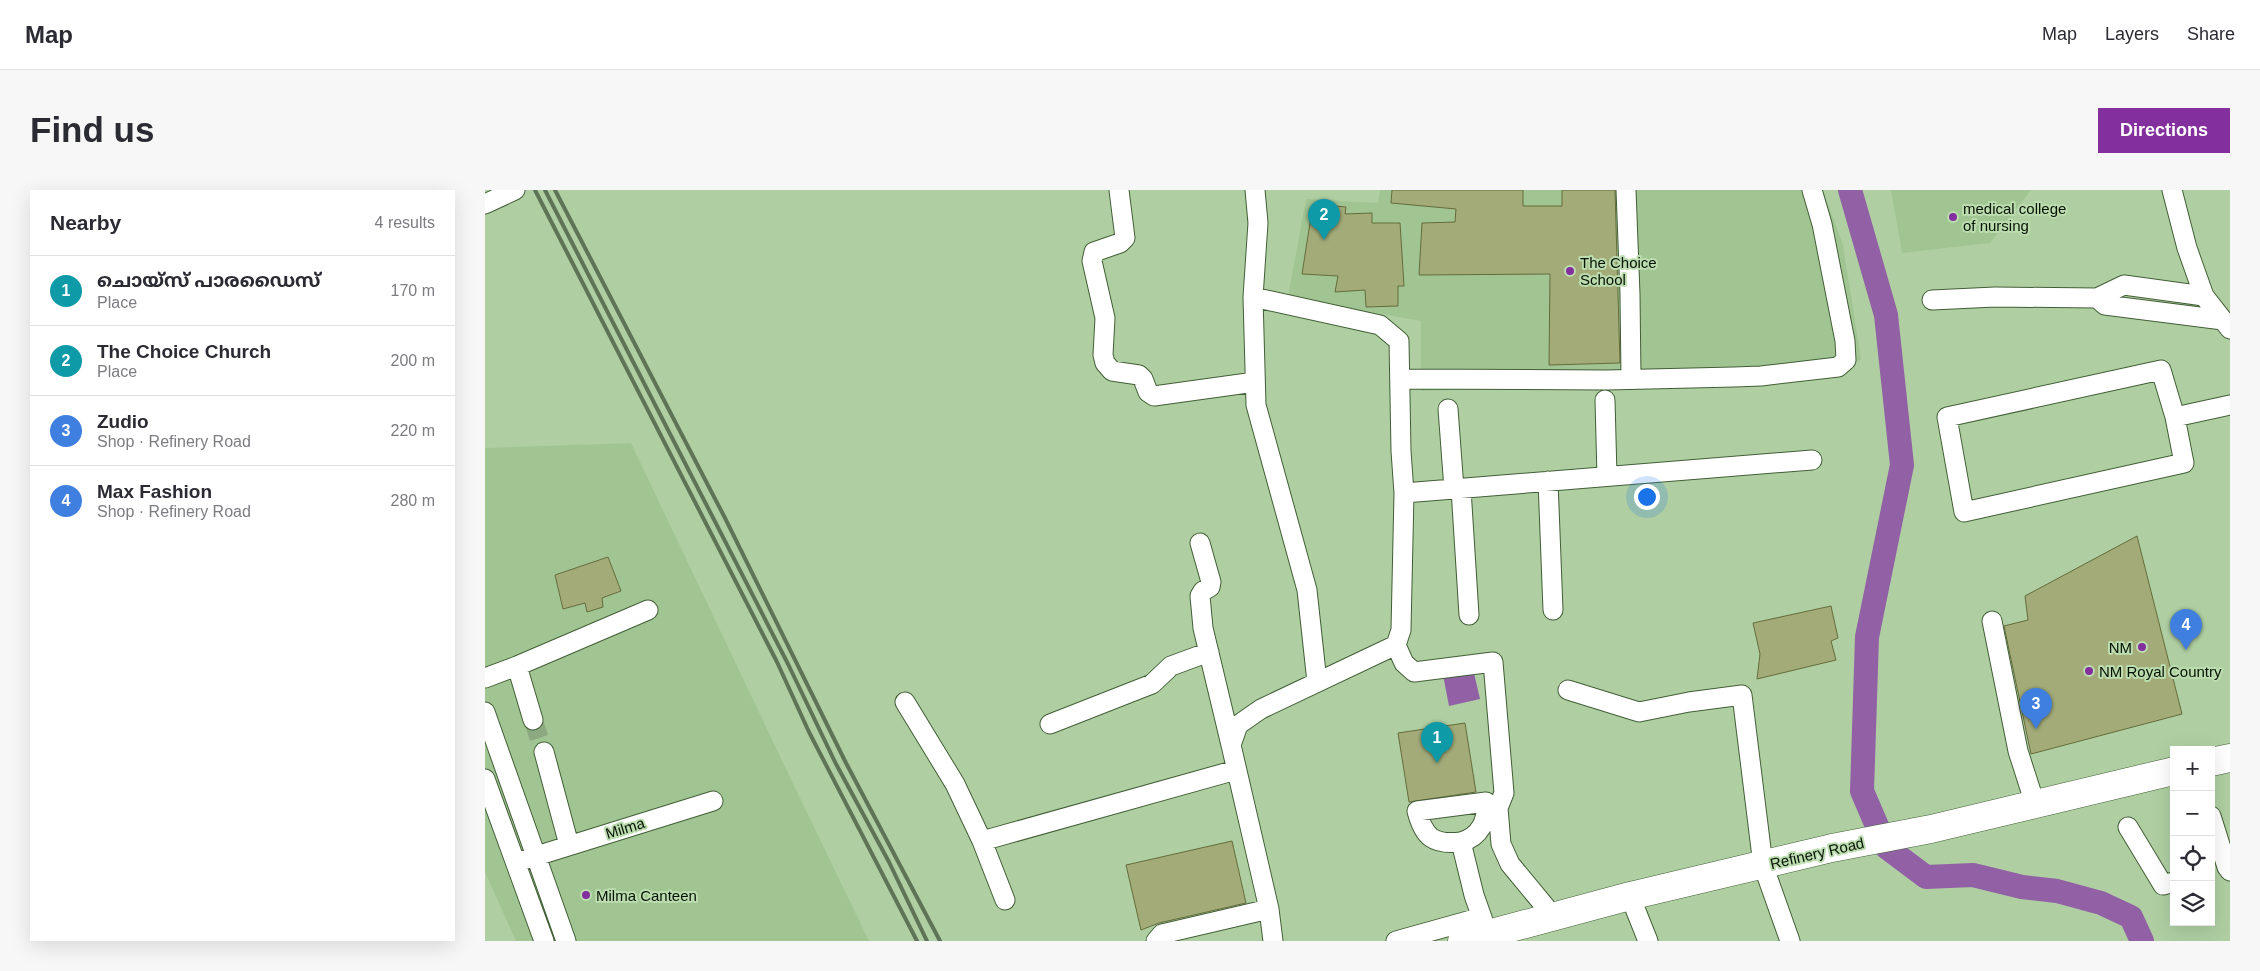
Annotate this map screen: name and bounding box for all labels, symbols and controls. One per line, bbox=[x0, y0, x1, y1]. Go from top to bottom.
text: Map bbox=[25, 21, 73, 48]
text: Map bbox=[2042, 24, 2077, 44]
text: Layers bbox=[2105, 24, 2159, 44]
text: Share bbox=[2187, 24, 2235, 44]
button: Directions bbox=[2098, 108, 2230, 153]
text: Find us bbox=[30, 110, 154, 149]
pin: 2 bbox=[1308, 199, 1340, 240]
place label: medical college of nursing bbox=[1963, 200, 2066, 234]
text: Nearby bbox=[50, 211, 121, 234]
marker: medical college of nursing bbox=[1947, 211, 1959, 223]
text: 4 results bbox=[375, 214, 435, 231]
place label: The Choice School bbox=[1580, 254, 1657, 288]
marker: The Choice School bbox=[1564, 265, 1576, 277]
text: ചൊയ്സ് പാരഡൈസ് bbox=[97, 270, 320, 291]
text: 1 bbox=[62, 282, 70, 299]
text: 170 m bbox=[391, 282, 435, 299]
text: Place bbox=[97, 294, 137, 311]
text: The Choice Church bbox=[97, 341, 271, 362]
text: 2 bbox=[62, 352, 70, 369]
text: 200 m bbox=[391, 352, 435, 369]
text: Place bbox=[97, 363, 137, 380]
text: Zudio bbox=[97, 411, 149, 432]
text: 3 bbox=[62, 422, 70, 439]
text: 220 m bbox=[391, 422, 435, 439]
text: Shop · Refinery Road bbox=[97, 433, 251, 450]
text: Max Fashion bbox=[97, 481, 212, 502]
your location bbox=[1634, 484, 1660, 510]
text: 4 bbox=[62, 492, 70, 509]
text: 280 m bbox=[391, 492, 435, 509]
text: Shop · Refinery Road bbox=[97, 503, 251, 520]
pin: 4 bbox=[2170, 609, 2202, 650]
place label: NM bbox=[2109, 639, 2132, 656]
marker: NM bbox=[2136, 641, 2148, 653]
place label: NM Royal Country bbox=[2099, 663, 2222, 680]
marker: NM Royal Country bbox=[2083, 665, 2095, 677]
pin: 3 bbox=[2020, 688, 2052, 729]
pin: 1 bbox=[1421, 722, 1453, 763]
map controls bbox=[2170, 746, 2215, 926]
button: + bbox=[2170, 746, 2215, 791]
button: − bbox=[2170, 791, 2215, 836]
street label: Milma bbox=[603, 814, 647, 842]
street label: Refinery Road bbox=[1768, 834, 1866, 872]
button: locate bbox=[2170, 836, 2215, 881]
button: layers bbox=[2170, 881, 2215, 926]
place label: Milma Canteen bbox=[596, 887, 697, 904]
marker: Milma Canteen bbox=[580, 889, 592, 901]

